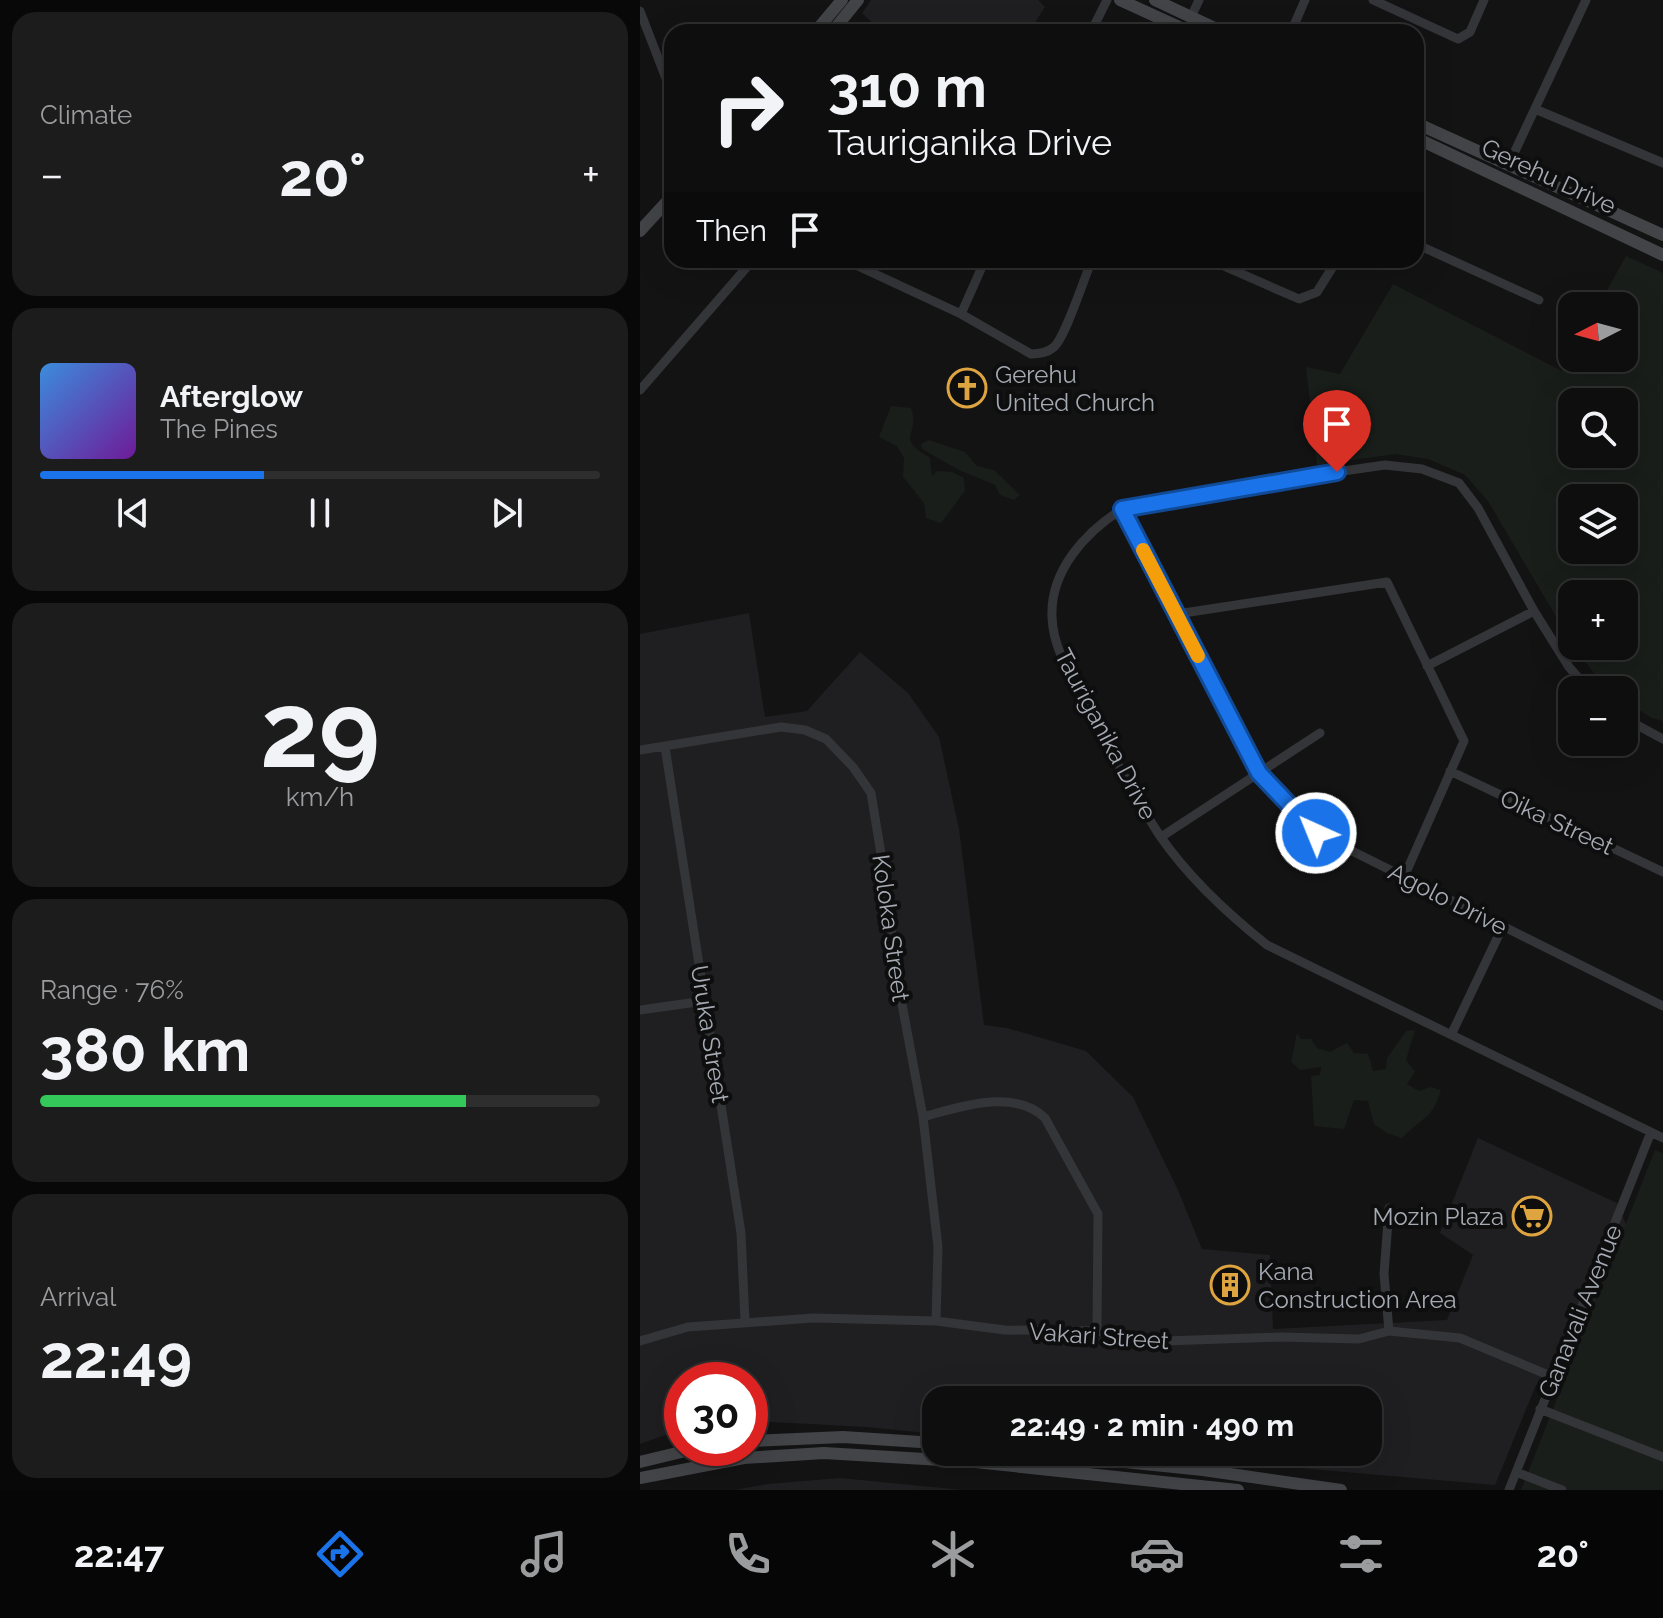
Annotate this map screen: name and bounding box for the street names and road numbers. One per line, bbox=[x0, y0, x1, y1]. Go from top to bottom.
street label: Gerehu Drive bbox=[1477, 132, 1621, 220]
street label: Tauriganika Drive bbox=[1049, 644, 1163, 824]
street label: Oika Street bbox=[1496, 783, 1618, 861]
street label: Koloka Street bbox=[866, 853, 916, 1003]
street label: Agolo Drive bbox=[1384, 857, 1512, 941]
street label: Uruka Street bbox=[685, 963, 735, 1105]
street label: Ganavali Avenue bbox=[1532, 1220, 1628, 1402]
street label: Vakari Street bbox=[1028, 1317, 1170, 1355]

